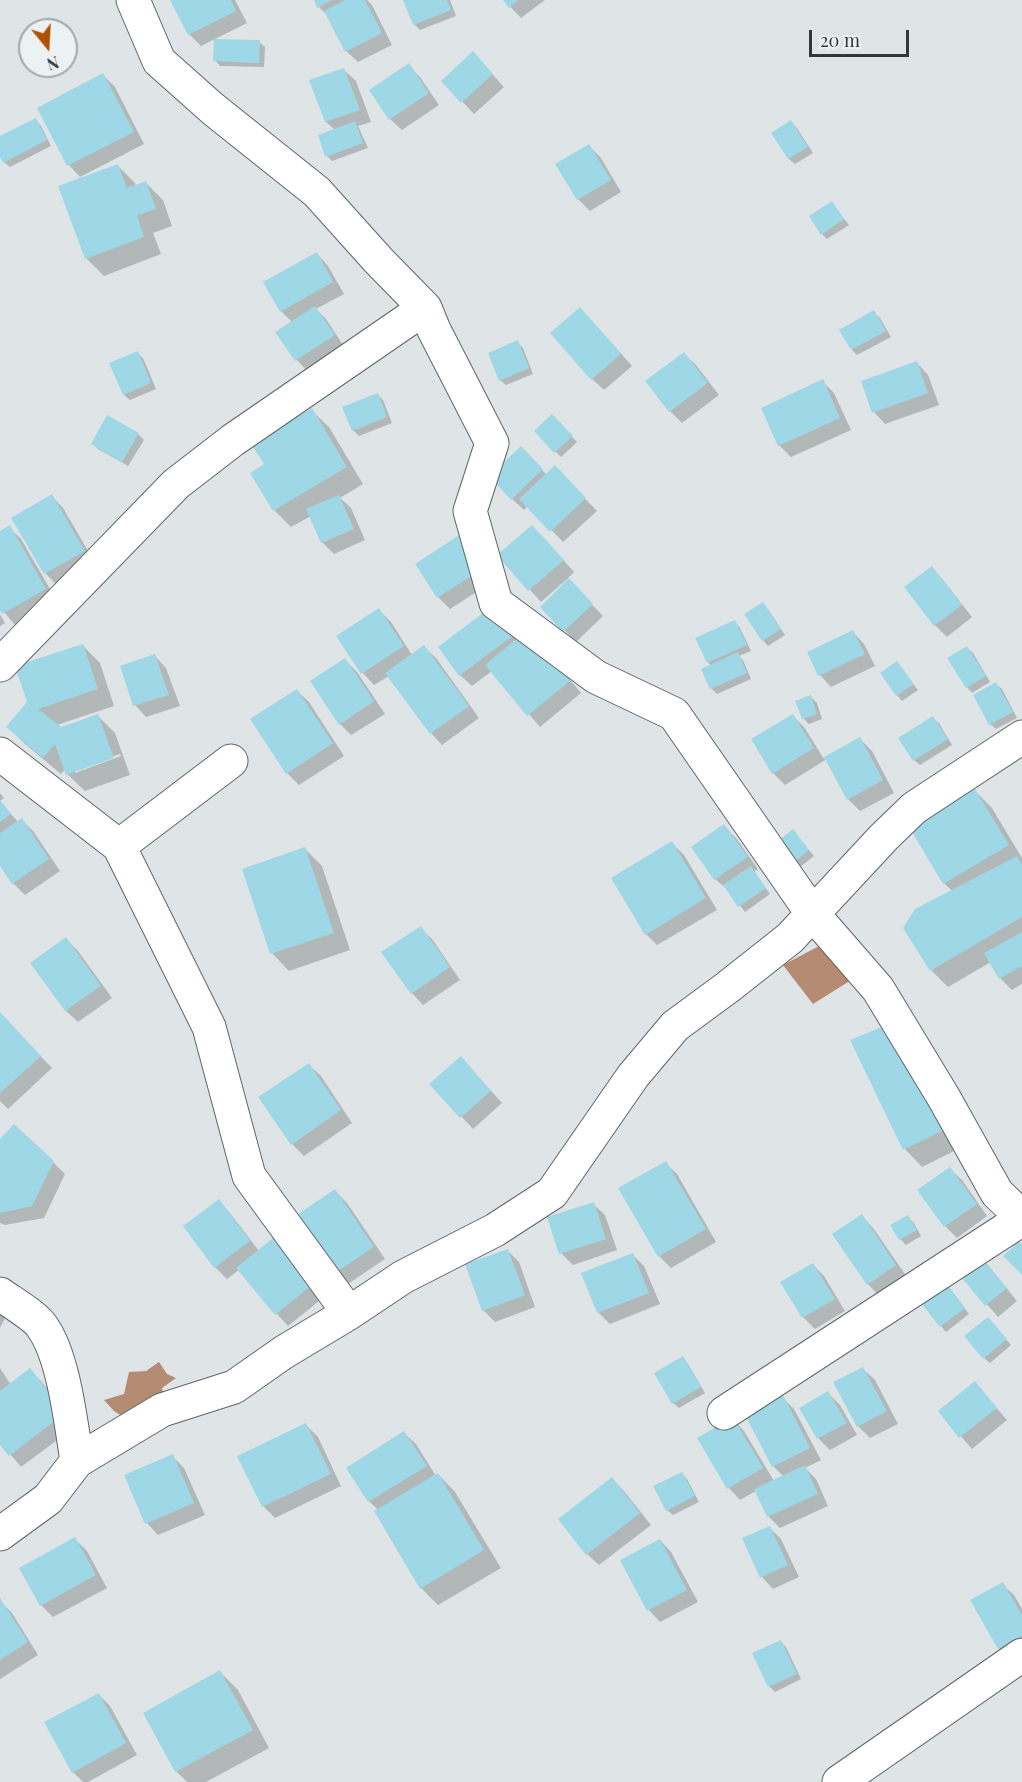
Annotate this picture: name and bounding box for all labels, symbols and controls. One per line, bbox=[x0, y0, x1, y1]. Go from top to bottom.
north arrow bbox=[18, 18, 78, 78]
scale bar bbox=[812, 18, 912, 56]
text: 20 m bbox=[820, 28, 860, 52]
text: N bbox=[44, 52, 62, 75]

